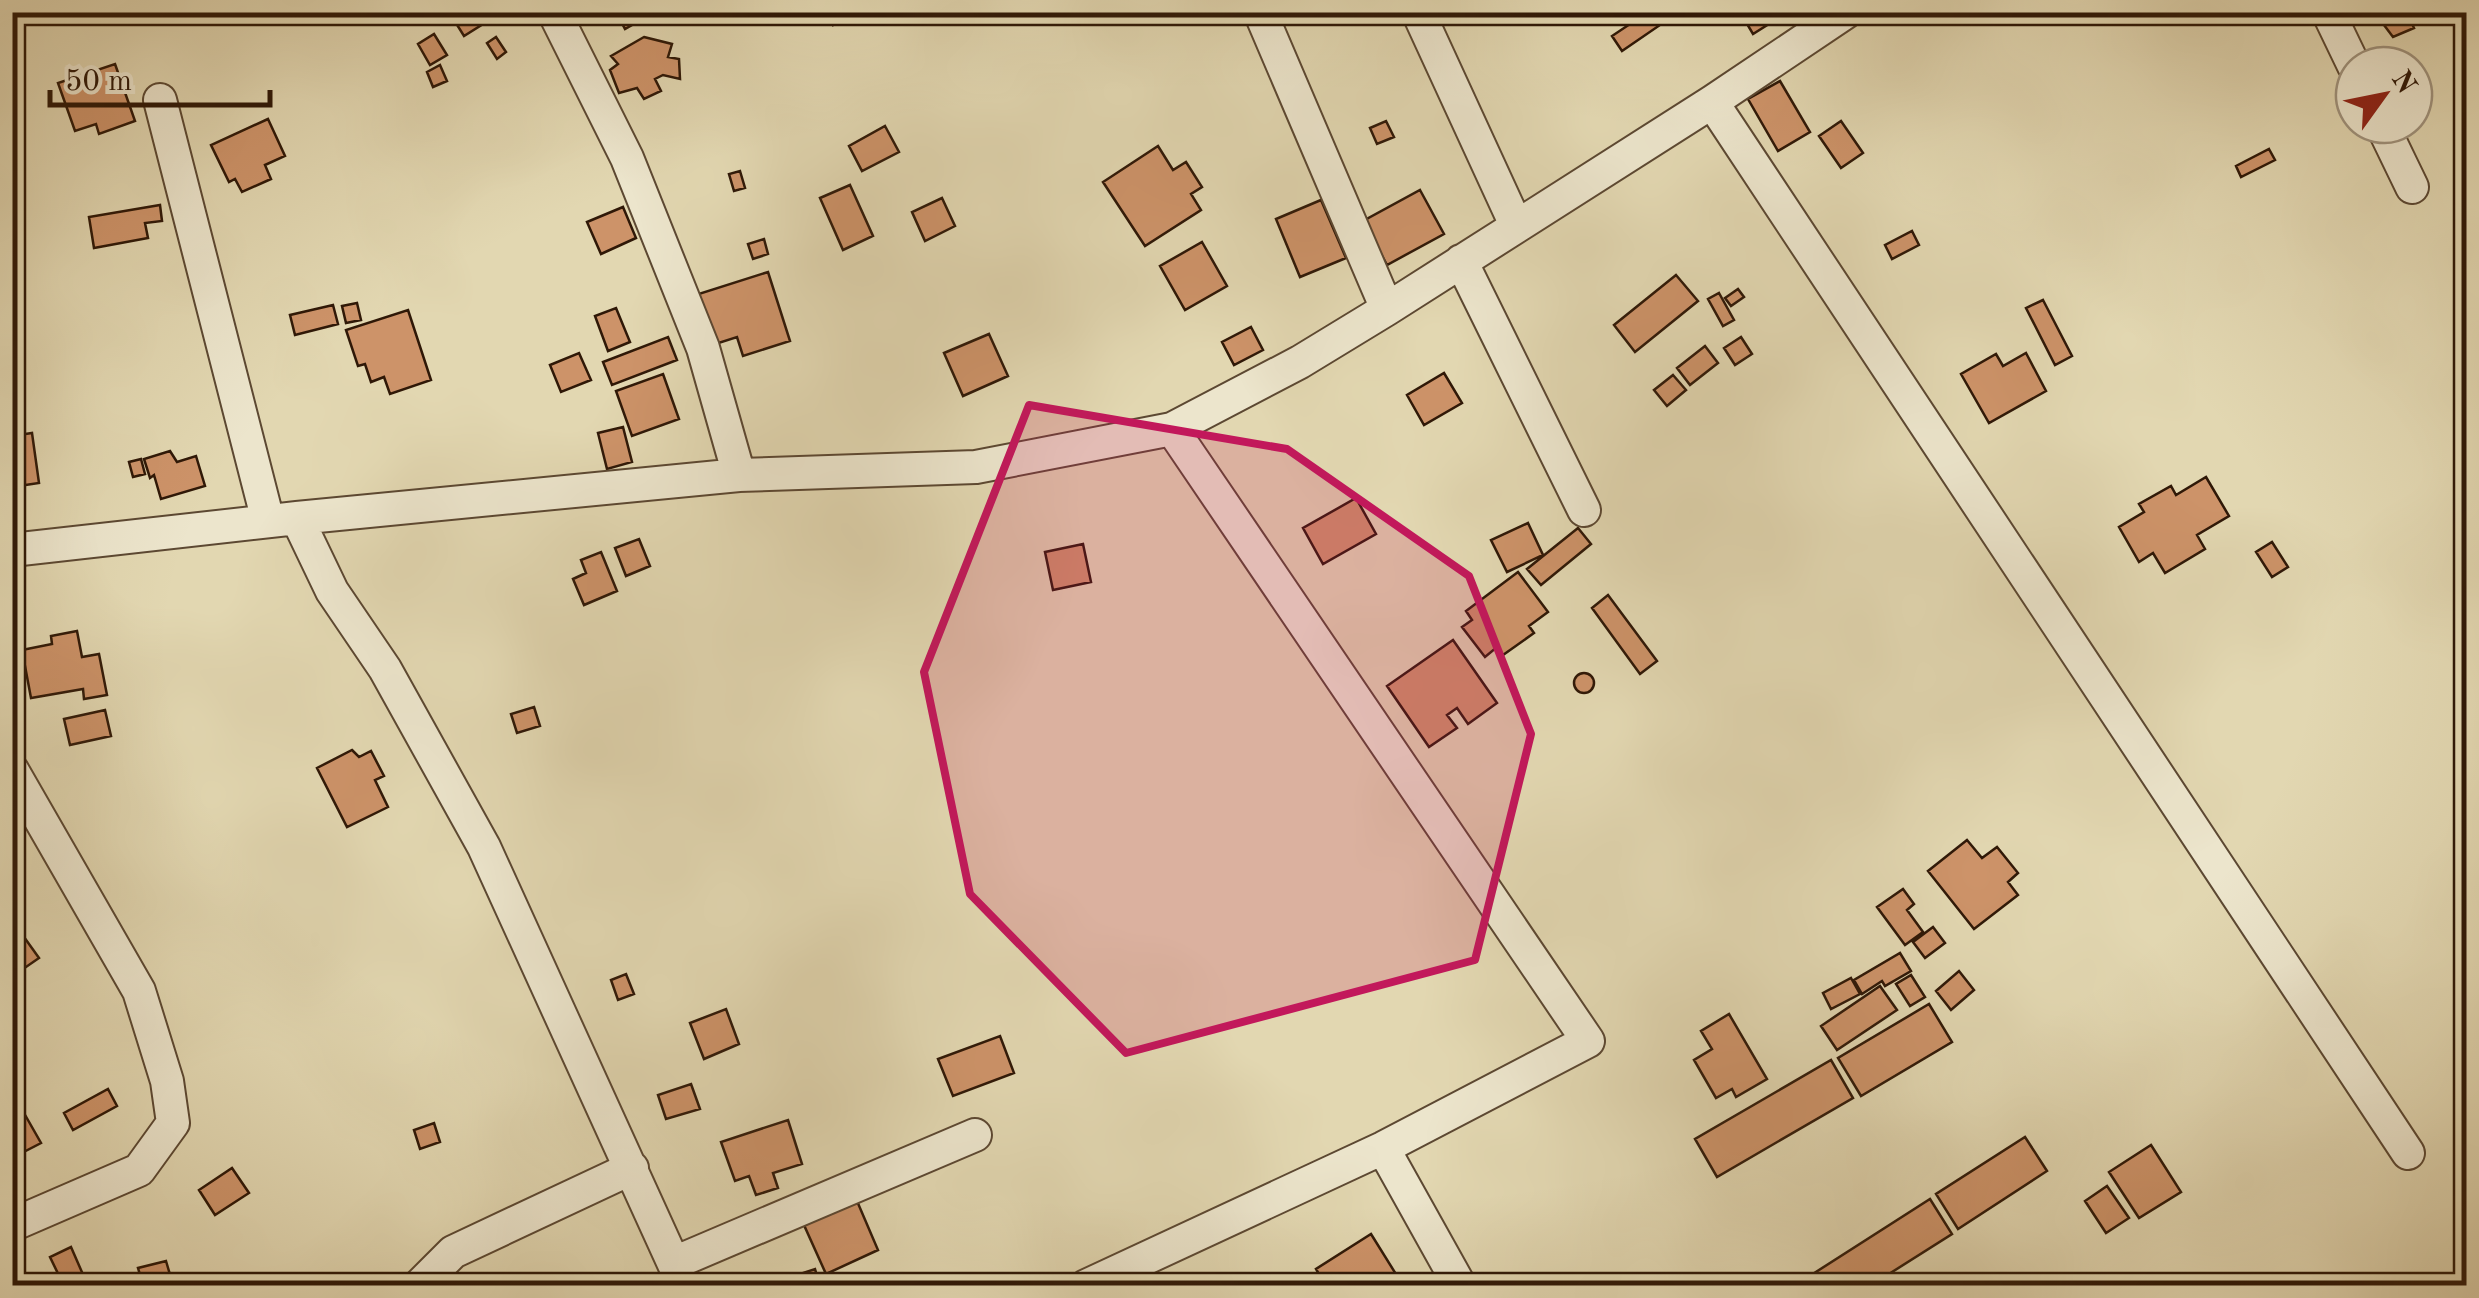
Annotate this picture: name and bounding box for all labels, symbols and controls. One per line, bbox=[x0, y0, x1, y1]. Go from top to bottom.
scale bar bbox=[50, 45, 270, 107]
north arrow bbox=[2334, 45, 2434, 145]
text: N bbox=[2385, 66, 2420, 100]
text: 50 m bbox=[65, 67, 132, 97]

